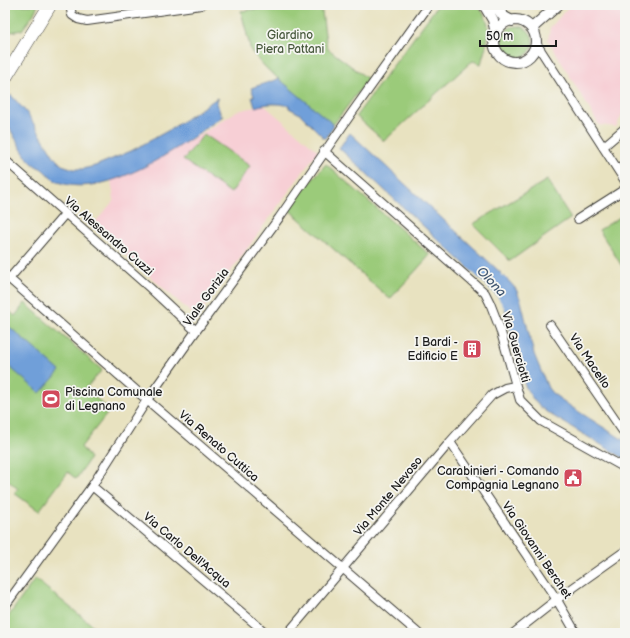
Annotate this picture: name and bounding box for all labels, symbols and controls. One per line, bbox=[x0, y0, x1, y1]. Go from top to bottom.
scale bar bbox=[480, 22, 556, 48]
park label: Giardino Piera Pattani bbox=[256, 28, 325, 57]
text: 50 m bbox=[486, 29, 513, 44]
street label: Via Alessandro Cuzzi bbox=[61, 194, 156, 279]
water label: Olona bbox=[473, 263, 509, 300]
street label: Viale Gorizia bbox=[180, 265, 233, 329]
street label: Via Guerciotti bbox=[498, 310, 533, 385]
street label: Via Macello bbox=[566, 331, 614, 392]
place label: I Bardi - Edificio E bbox=[407, 335, 458, 364]
building icon: I Bardi - Edificio E bbox=[461, 338, 483, 360]
place label: Piscina Comunale di Legnano bbox=[65, 385, 162, 414]
sports icon: Piscina Comunale di Legnano bbox=[40, 388, 62, 410]
street label: Via Renato Cuttica bbox=[175, 407, 262, 485]
street label: Via Monte Nevoso bbox=[351, 453, 426, 539]
place label: Carabinieri - Comando Compagnia Legnano bbox=[437, 464, 559, 493]
public building icon: Carabinieri - Comando Compagnia Legnano bbox=[562, 467, 584, 489]
street label: Via Giovanni Berchet bbox=[498, 499, 575, 602]
street label: Via Carlo Dell'Acqua bbox=[140, 509, 234, 591]

